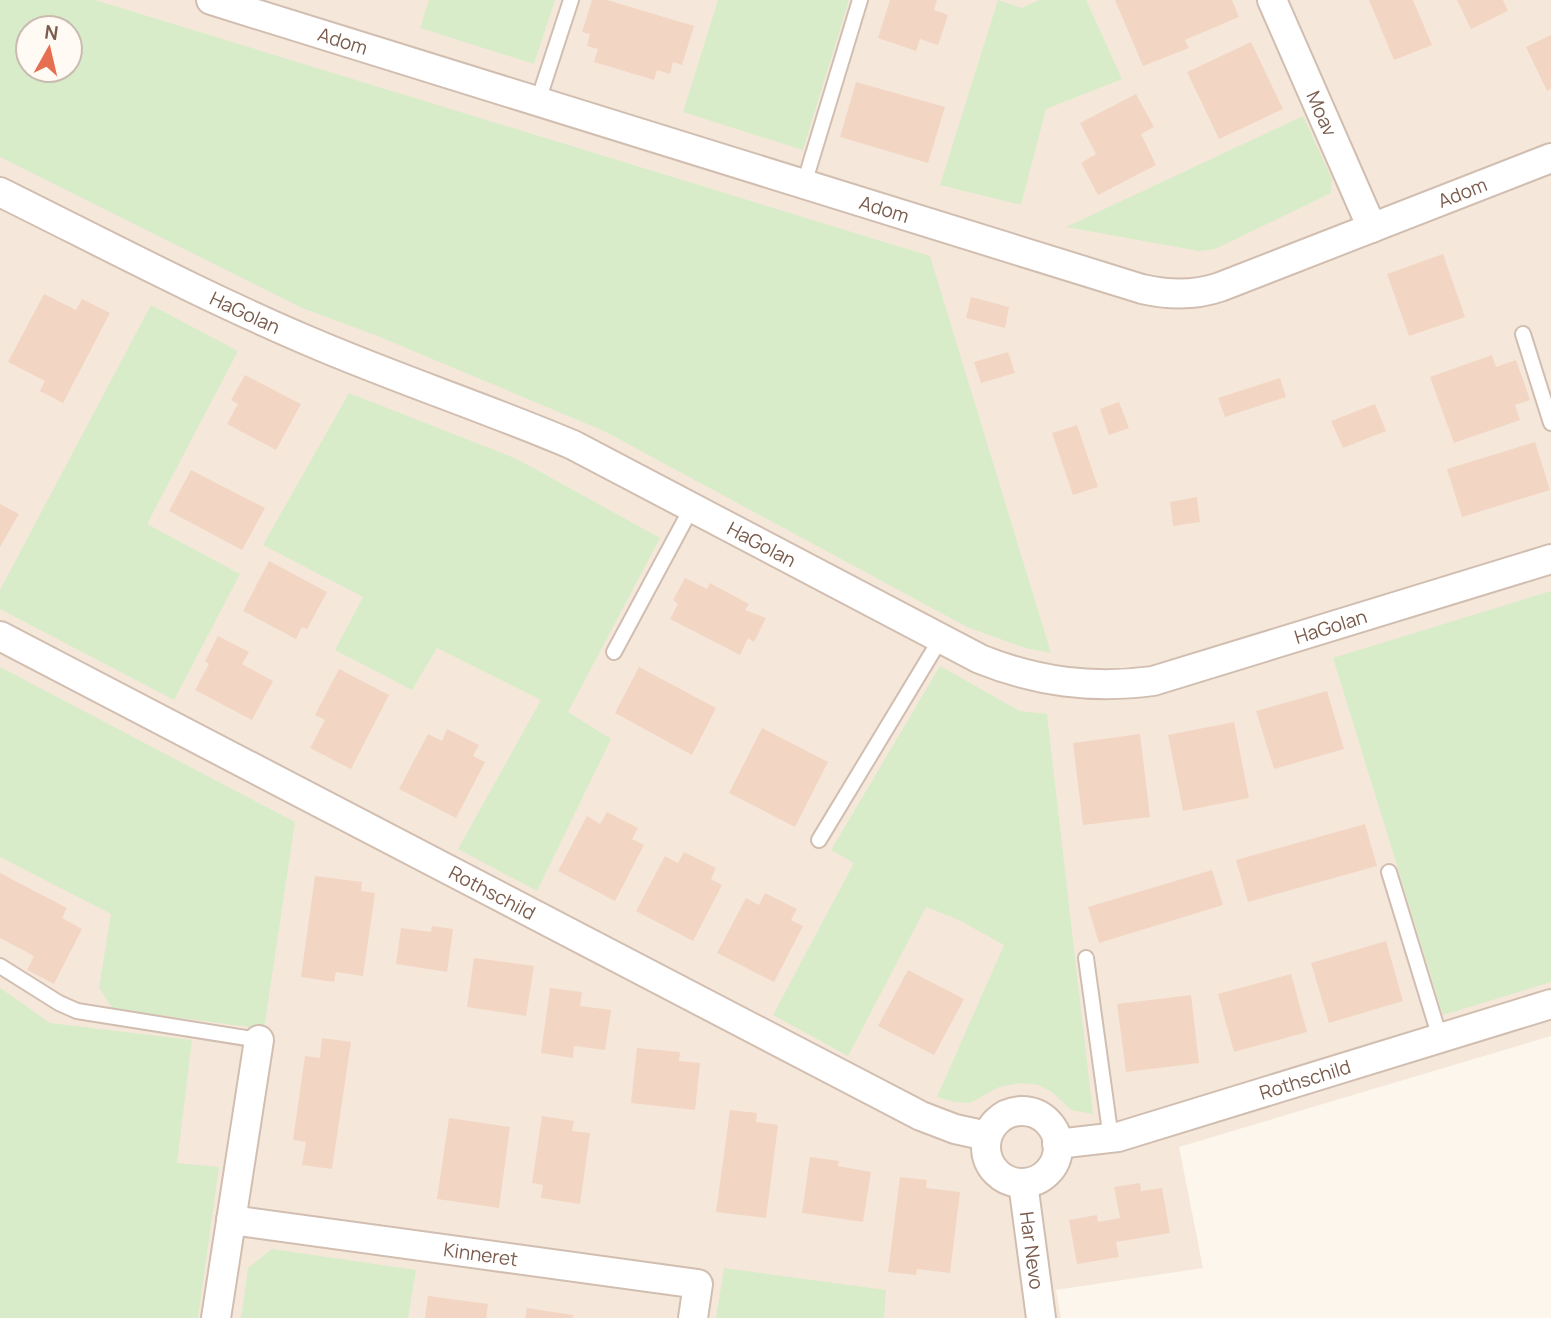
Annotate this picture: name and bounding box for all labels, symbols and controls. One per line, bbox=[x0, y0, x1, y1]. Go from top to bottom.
north arrow bbox=[14, 14, 84, 84]
text: N bbox=[43, 18, 60, 46]
street label: Adom bbox=[315, 21, 371, 61]
street label: Moav bbox=[1300, 87, 1343, 141]
street label: Adom bbox=[1434, 171, 1491, 214]
street label: Adom bbox=[856, 189, 912, 229]
street label: HaGolan bbox=[206, 285, 284, 340]
street label: HaGolan bbox=[723, 515, 801, 573]
street label: HaGolan bbox=[1291, 603, 1370, 650]
street label: Rothschild bbox=[444, 859, 540, 926]
street label: Rothschild bbox=[1256, 1053, 1354, 1106]
street label: Har Nevo bbox=[1014, 1210, 1050, 1291]
street label: Kinneret bbox=[442, 1236, 519, 1272]

